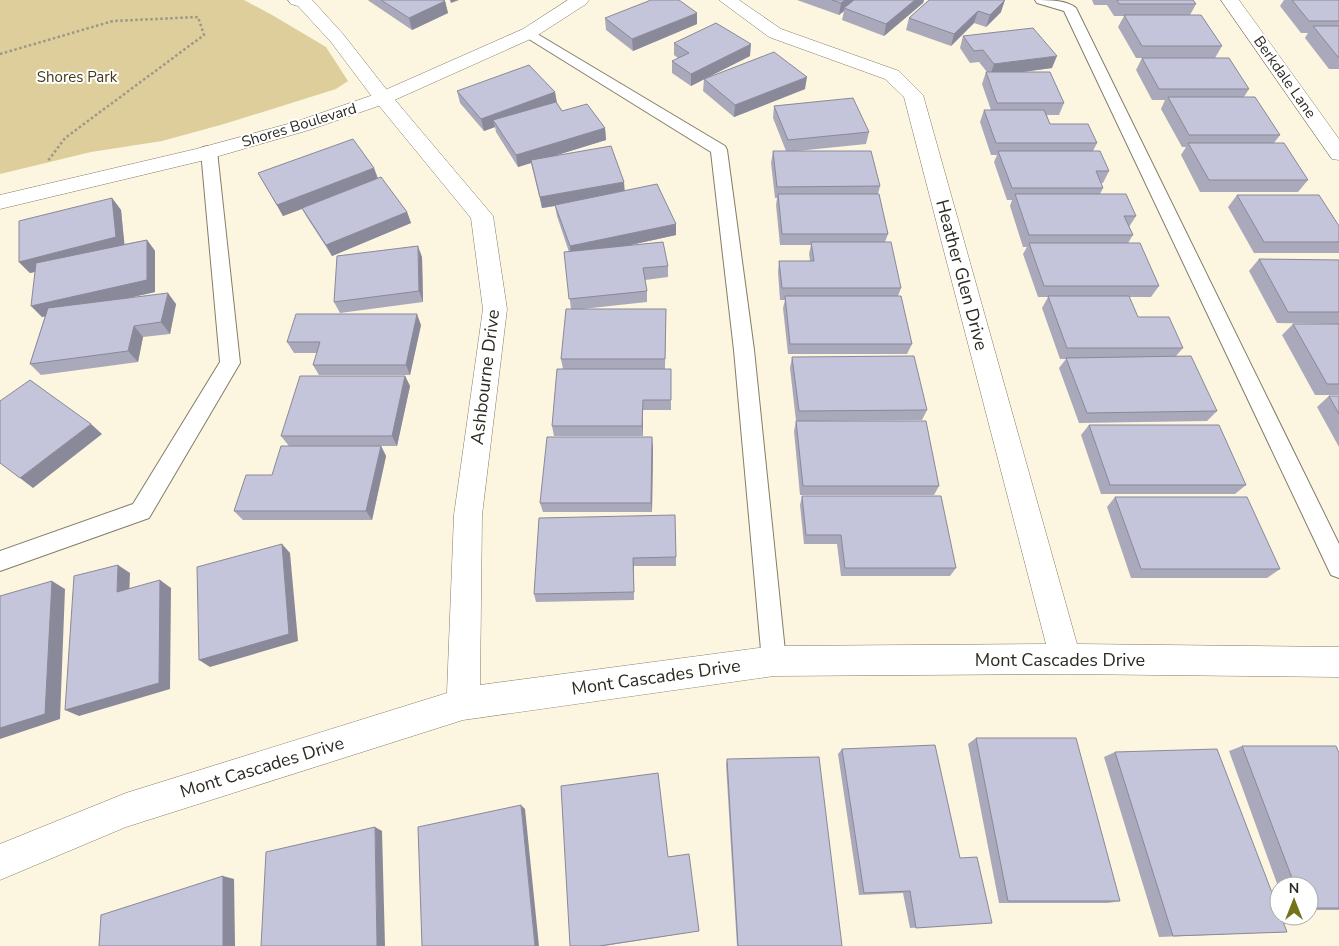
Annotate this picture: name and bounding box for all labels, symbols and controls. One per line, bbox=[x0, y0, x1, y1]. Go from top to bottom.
street label: Berkdale Lane bbox=[1249, 32, 1321, 122]
park label: Shores Park bbox=[37, 67, 118, 87]
street label: Shores Boulevard bbox=[239, 98, 359, 152]
street label: Heather Glen Drive bbox=[930, 197, 994, 353]
street label: Ashbourne Drive bbox=[465, 308, 505, 446]
street label: Mont Cascades Drive bbox=[975, 648, 1145, 672]
street label: Mont Cascades Drive bbox=[570, 653, 742, 701]
street label: Mont Cascades Drive bbox=[177, 731, 347, 803]
north arrow bbox=[1269, 876, 1319, 926]
text: N bbox=[1289, 879, 1299, 898]

